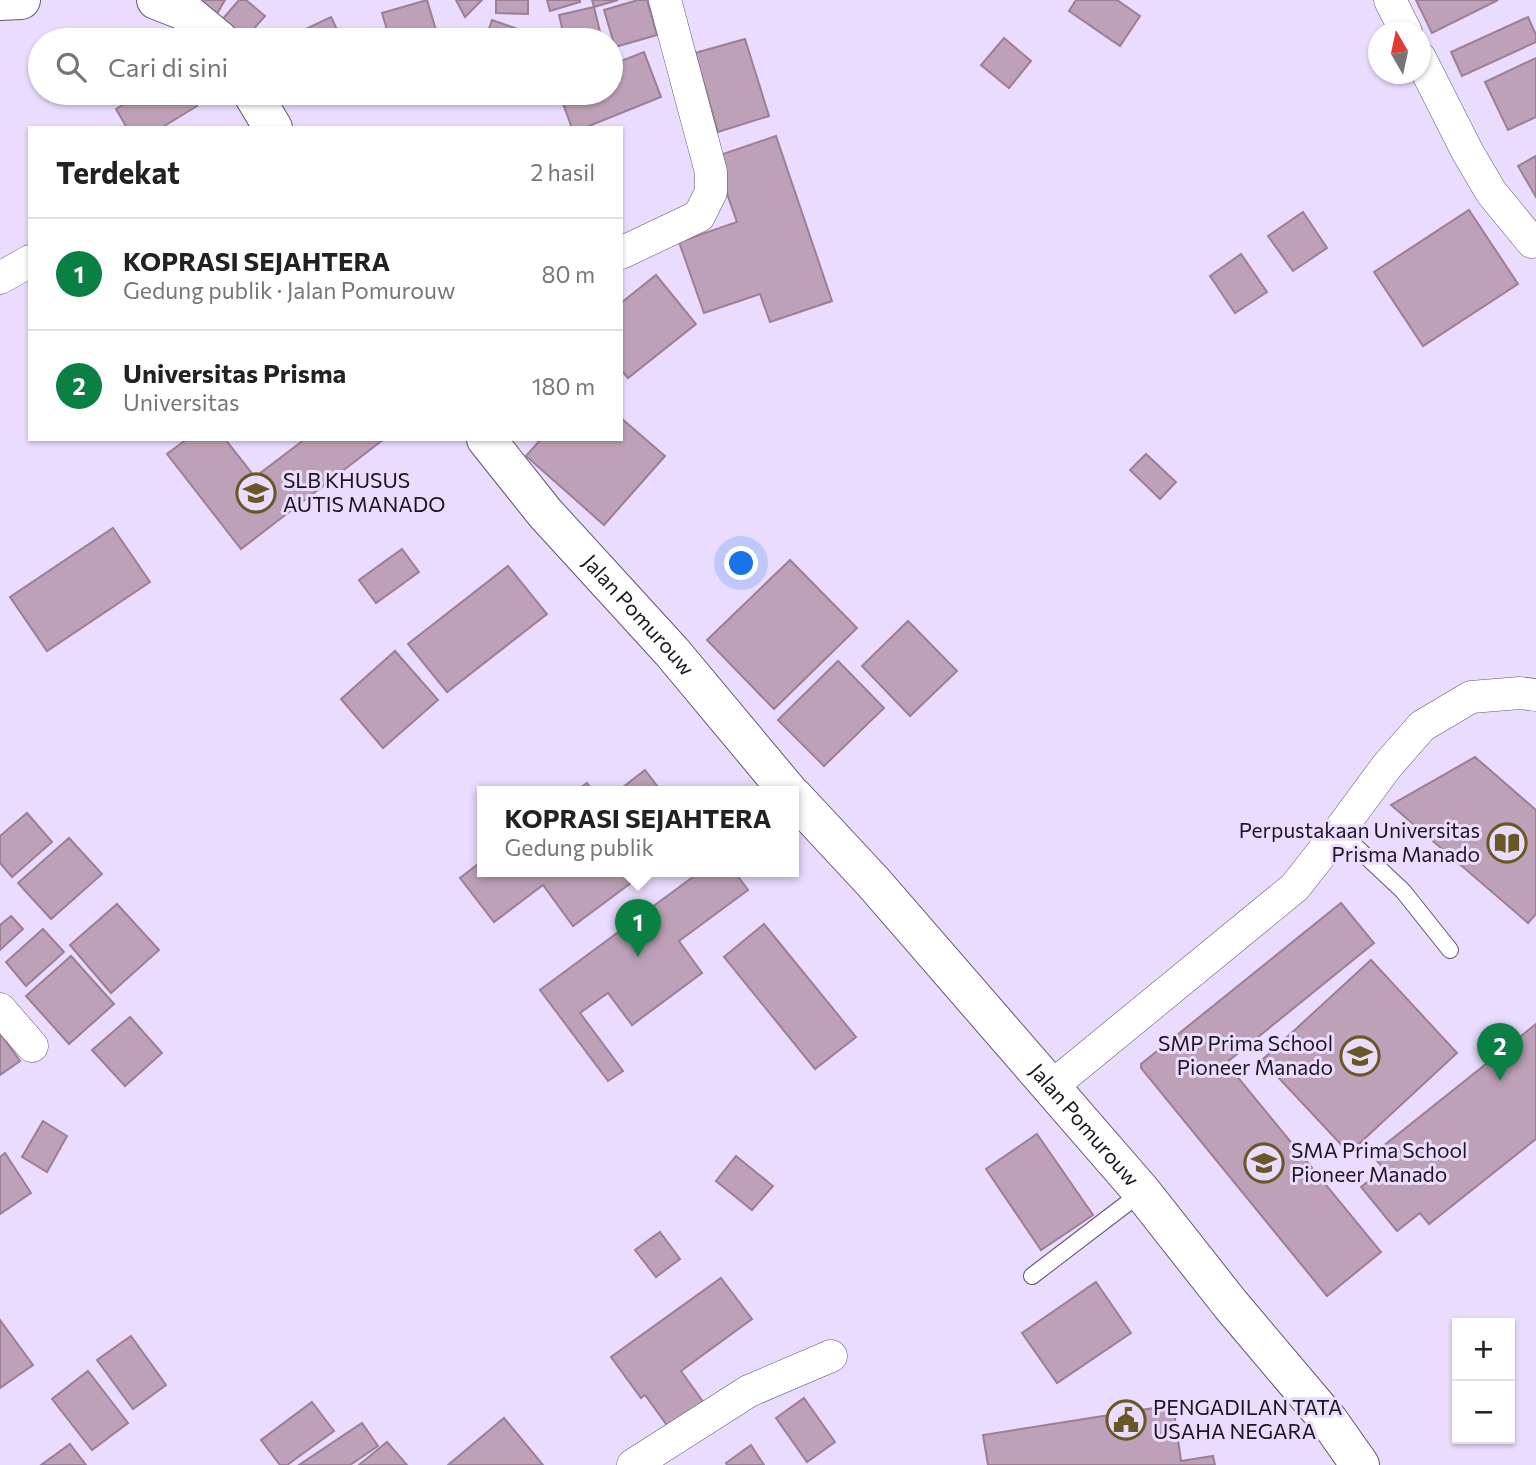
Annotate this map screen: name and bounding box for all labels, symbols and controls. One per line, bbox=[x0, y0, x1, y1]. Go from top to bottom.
north arrow bbox=[1368, 21, 1431, 84]
search box bbox=[28, 28, 623, 105]
icon: search bbox=[52, 48, 90, 86]
text: Cari di sini bbox=[108, 51, 228, 82]
text: Terdekat bbox=[56, 153, 180, 190]
text: 2 hasil bbox=[530, 158, 595, 186]
text: KOPRASI SEJAHTERA bbox=[123, 245, 390, 276]
text: 1 bbox=[74, 260, 84, 288]
text: 80 m bbox=[542, 260, 595, 288]
text: Gedung publik · Jalan Pomurouw bbox=[123, 276, 455, 304]
text: Universitas Prisma bbox=[123, 357, 346, 388]
text: 2 bbox=[72, 372, 86, 400]
text: 180 m bbox=[532, 372, 595, 400]
text: Universitas bbox=[123, 388, 240, 416]
place label: SLB KHUSUS AUTIS MANADO bbox=[283, 467, 445, 516]
school or university icon: SLB KHUSUS AUTIS MANADO bbox=[235, 472, 277, 514]
your location bbox=[724, 546, 758, 580]
street label: Jalan Pomurouw bbox=[578, 549, 700, 680]
popup bbox=[477, 786, 799, 877]
text: KOPRASI SEJAHTERA bbox=[504, 802, 772, 833]
place label: Perpustakaan Universitas Prisma Manado bbox=[1239, 817, 1480, 866]
library icon: Perpustakaan Universitas Prisma Manado bbox=[1486, 822, 1528, 864]
text: Gedung publik bbox=[504, 833, 654, 861]
pin: 1 bbox=[615, 899, 661, 957]
pin: 2 bbox=[1477, 1023, 1523, 1081]
place label: SMP Prima School Pioneer Manado bbox=[1158, 1030, 1333, 1079]
school or university icon: SMP Prima School Pioneer Manado bbox=[1339, 1035, 1381, 1077]
street label: Jalan Pomurouw bbox=[1025, 1058, 1145, 1191]
place label: SMA Prima School Pioneer Manado bbox=[1291, 1137, 1467, 1186]
school or university icon: SMA Prima School Pioneer Manado bbox=[1243, 1142, 1285, 1184]
map controls bbox=[1452, 1318, 1515, 1444]
button: + bbox=[1452, 1318, 1515, 1381]
button: − bbox=[1452, 1381, 1515, 1444]
place label: PENGADILAN TATA USAHA NEGARA bbox=[1153, 1394, 1342, 1443]
public building icon: PENGADILAN TATA USAHA NEGARA bbox=[1105, 1399, 1147, 1441]

